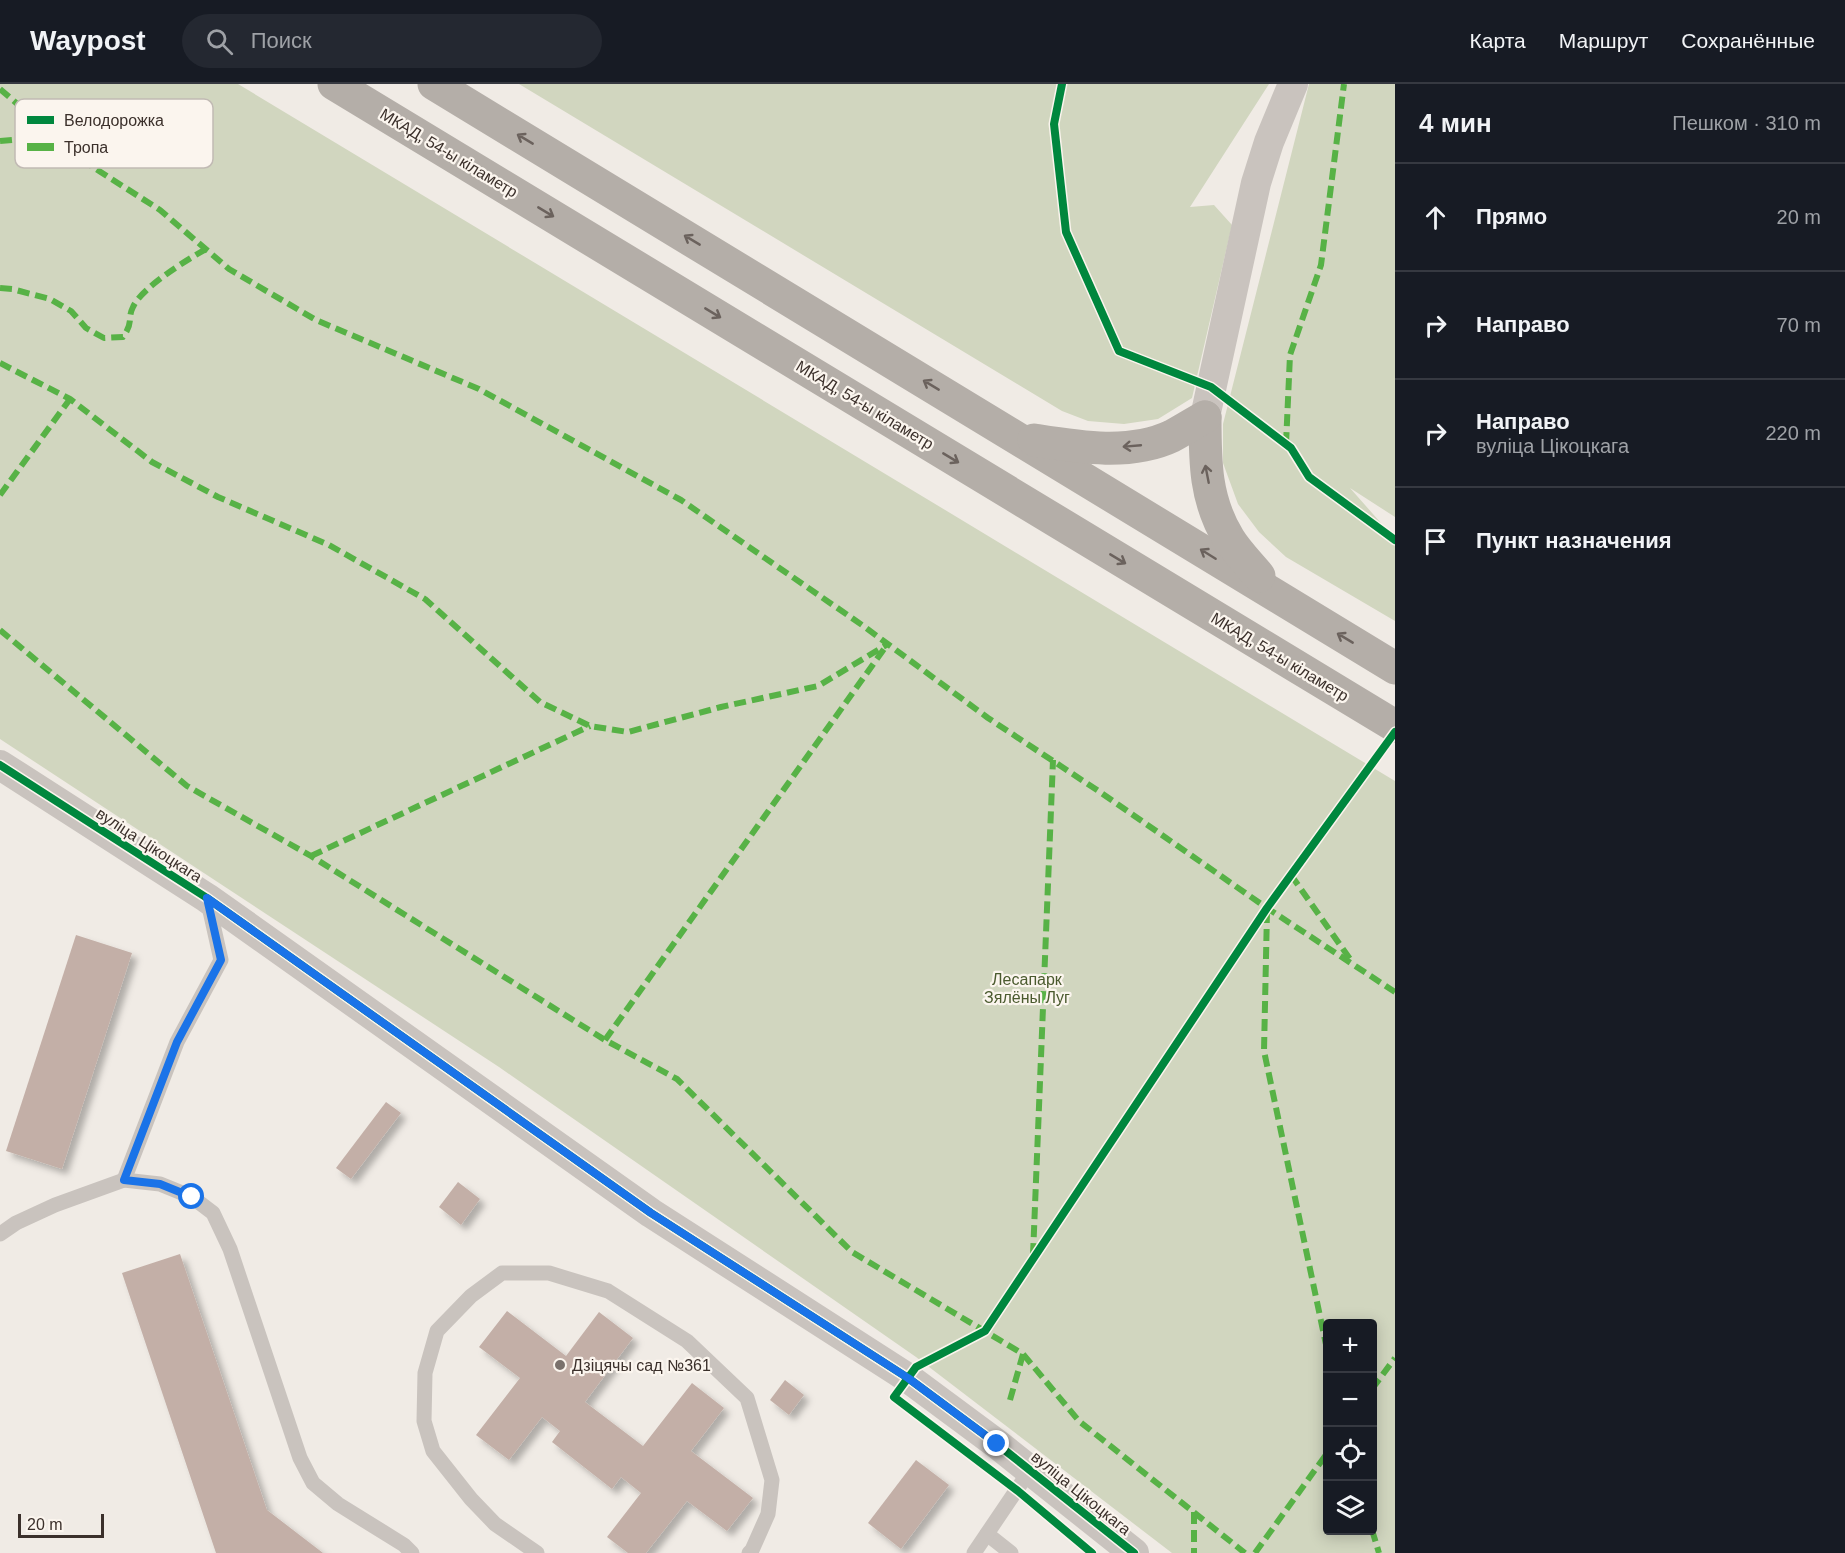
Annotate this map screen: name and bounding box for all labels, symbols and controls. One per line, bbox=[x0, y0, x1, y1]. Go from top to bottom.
search box bbox=[182, 14, 602, 68]
text: Waypost bbox=[30, 25, 146, 56]
icon: search bbox=[203, 25, 236, 58]
text: Поиск bbox=[251, 28, 312, 53]
text: Карта bbox=[1470, 29, 1526, 52]
text: Маршрут bbox=[1559, 29, 1648, 52]
text: Сохранённые bbox=[1681, 29, 1815, 52]
legend bbox=[15, 99, 213, 168]
street label: МКАД, 54-ы кіламетр bbox=[377, 105, 521, 201]
text: 4 мин bbox=[1419, 108, 1492, 138]
text: Велодорожка bbox=[64, 112, 164, 129]
text: Пешком · 310 m bbox=[1672, 112, 1821, 134]
one-way arrow bbox=[517, 133, 534, 145]
text: Тропа bbox=[64, 139, 108, 156]
icon: ahead bbox=[1419, 201, 1452, 234]
text: Прямо bbox=[1476, 204, 1547, 229]
text: 20 m bbox=[1777, 206, 1821, 228]
one-way arrow bbox=[537, 207, 554, 219]
one-way arrow bbox=[684, 234, 701, 246]
one-way arrow bbox=[704, 308, 721, 320]
icon: right bbox=[1419, 309, 1452, 342]
text: Направо bbox=[1476, 312, 1570, 337]
text: 70 m bbox=[1777, 314, 1821, 336]
street label: МКАД, 54-ы кіламетр bbox=[793, 357, 937, 453]
one-way arrow bbox=[923, 378, 940, 390]
text: Направо bbox=[1476, 409, 1570, 434]
icon: right bbox=[1419, 417, 1452, 450]
text: 220 m bbox=[1765, 422, 1821, 444]
text: вуліца Цікоцкага bbox=[1476, 435, 1629, 457]
one-way arrow bbox=[1123, 441, 1142, 452]
one-way arrow bbox=[942, 452, 959, 464]
one-way arrow bbox=[1201, 465, 1212, 484]
icon: arrive bbox=[1419, 525, 1452, 558]
text: Пункт назначения bbox=[1476, 528, 1672, 553]
one-way arrow bbox=[1200, 547, 1217, 559]
one-way arrow bbox=[1109, 553, 1126, 565]
street label: МКАД, 54-ы кіламетр bbox=[1208, 609, 1352, 705]
one-way arrow bbox=[1337, 631, 1354, 643]
street label: вуліца Цікоцкага bbox=[93, 805, 205, 886]
park label: Лесапарк Зялёны Луг bbox=[984, 971, 1070, 1006]
route start bbox=[178, 1183, 204, 1209]
map controls bbox=[1323, 1319, 1377, 1535]
button: + bbox=[1323, 1319, 1377, 1373]
place label: Дзіцячы сад №361 bbox=[572, 1357, 711, 1374]
marker: Дзіцячы сад №361 bbox=[553, 1358, 567, 1372]
button: − bbox=[1323, 1373, 1377, 1427]
button: locate bbox=[1323, 1427, 1377, 1481]
route end bbox=[983, 1430, 1009, 1456]
street label: вуліца Цікоцкага bbox=[1028, 1448, 1134, 1538]
button: layers bbox=[1323, 1481, 1377, 1535]
scale bar bbox=[18, 1511, 104, 1538]
text: 20 m bbox=[27, 1516, 63, 1533]

